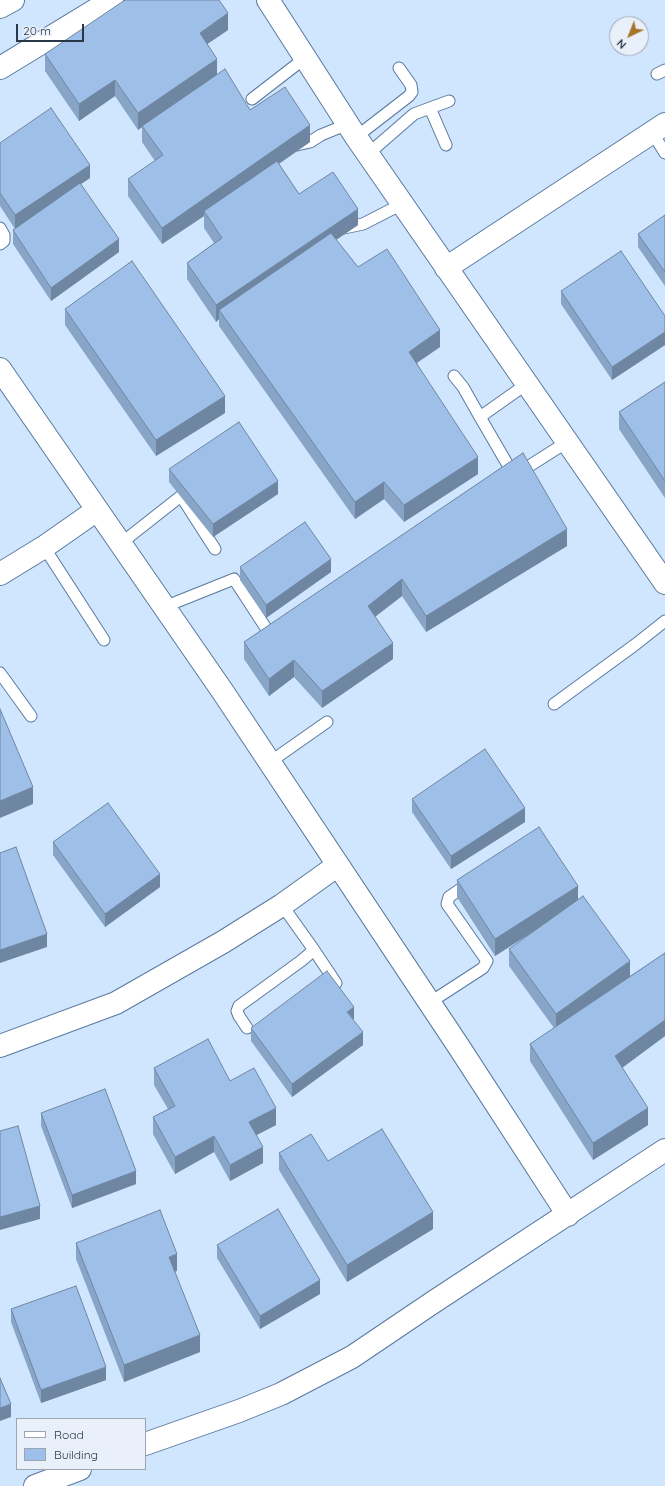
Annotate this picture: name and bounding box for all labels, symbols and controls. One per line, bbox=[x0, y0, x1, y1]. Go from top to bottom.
scale bar bbox=[18, 16, 86, 42]
north arrow bbox=[609, 16, 649, 56]
text: 20 m bbox=[23, 23, 51, 38]
text: N bbox=[614, 36, 629, 52]
legend bbox=[16, 1418, 146, 1470]
text: Road bbox=[54, 1427, 84, 1442]
text: Building bbox=[54, 1447, 98, 1462]

